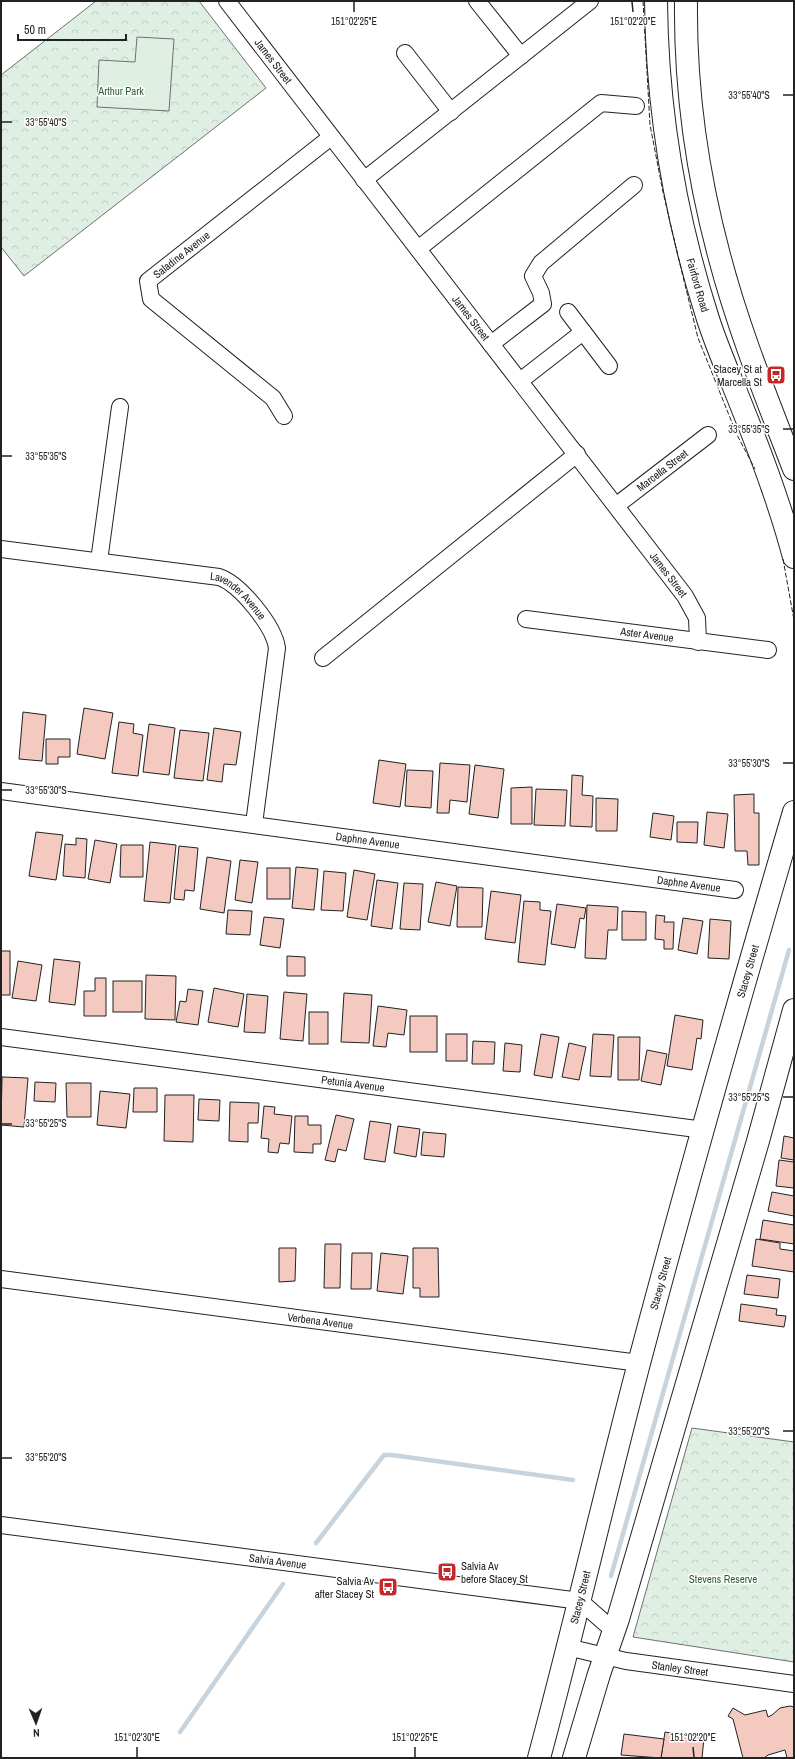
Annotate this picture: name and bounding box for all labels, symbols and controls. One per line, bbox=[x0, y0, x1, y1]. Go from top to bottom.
text: 151°02'25"E bbox=[331, 15, 377, 28]
text: 151°02'20"E bbox=[610, 15, 656, 28]
scale bar bbox=[18, 16, 126, 42]
text: 50 m bbox=[24, 22, 46, 38]
street label: James Street bbox=[252, 36, 295, 87]
park label: Arthur Park bbox=[97, 84, 144, 98]
text: 33°55'40"S bbox=[728, 89, 770, 102]
text: 33°55'40"S bbox=[25, 116, 67, 129]
street label: Saladine Avenue bbox=[150, 228, 213, 281]
street label: Fairford Road bbox=[684, 257, 712, 314]
street label: James Street bbox=[449, 293, 493, 344]
place label: Stacey St at Marcella St bbox=[713, 362, 762, 389]
bus stop icon: Stacey St at Marcella St bbox=[765, 364, 787, 386]
text: 33°55'35"S bbox=[728, 423, 770, 436]
street label: Marcella Street bbox=[634, 446, 691, 494]
text: 33°55'35"S bbox=[25, 450, 67, 463]
street label: James Street bbox=[647, 549, 691, 600]
street label: Lavender Avenue bbox=[209, 569, 269, 622]
street label: Aster Avenue bbox=[619, 624, 675, 645]
text: 33°55'30"S bbox=[728, 757, 770, 770]
text: 33°55'30"S bbox=[25, 784, 67, 797]
street label: Daphne Avenue bbox=[335, 829, 400, 852]
street label: Daphne Avenue bbox=[656, 873, 722, 895]
street label: Stacey Street bbox=[734, 943, 762, 999]
street label: Petunia Avenue bbox=[320, 1072, 385, 1095]
text: 33°55'25"S bbox=[728, 1091, 770, 1104]
text: 33°55'25"S bbox=[25, 1117, 67, 1130]
street label: Stacey Street bbox=[647, 1255, 674, 1311]
street label: Verbena Avenue bbox=[286, 1310, 354, 1332]
text: 33°55'20"S bbox=[728, 1425, 770, 1438]
text: 33°55'20"S bbox=[25, 1451, 67, 1464]
street label: Salvia Avenue bbox=[248, 1551, 307, 1572]
place label: Salvia Av before Stacey St bbox=[461, 1559, 528, 1586]
bus stop icon: Salvia Av before Stacey St bbox=[436, 1561, 458, 1583]
street label: Stacey Street bbox=[567, 1569, 594, 1625]
park label: Stevens Reserve bbox=[689, 1572, 757, 1586]
place label: Salvia Av after Stacey St bbox=[315, 1574, 374, 1601]
bus stop icon: Salvia Av after Stacey St bbox=[377, 1576, 399, 1598]
street label: Stanley Street bbox=[651, 1658, 709, 1679]
north arrow bbox=[16, 1703, 56, 1743]
text: N bbox=[33, 1726, 40, 1740]
text: 151°02'30"E bbox=[114, 1731, 160, 1744]
text: 151°02'25"E bbox=[392, 1731, 438, 1744]
text: 151°02'20"E bbox=[670, 1731, 716, 1744]

